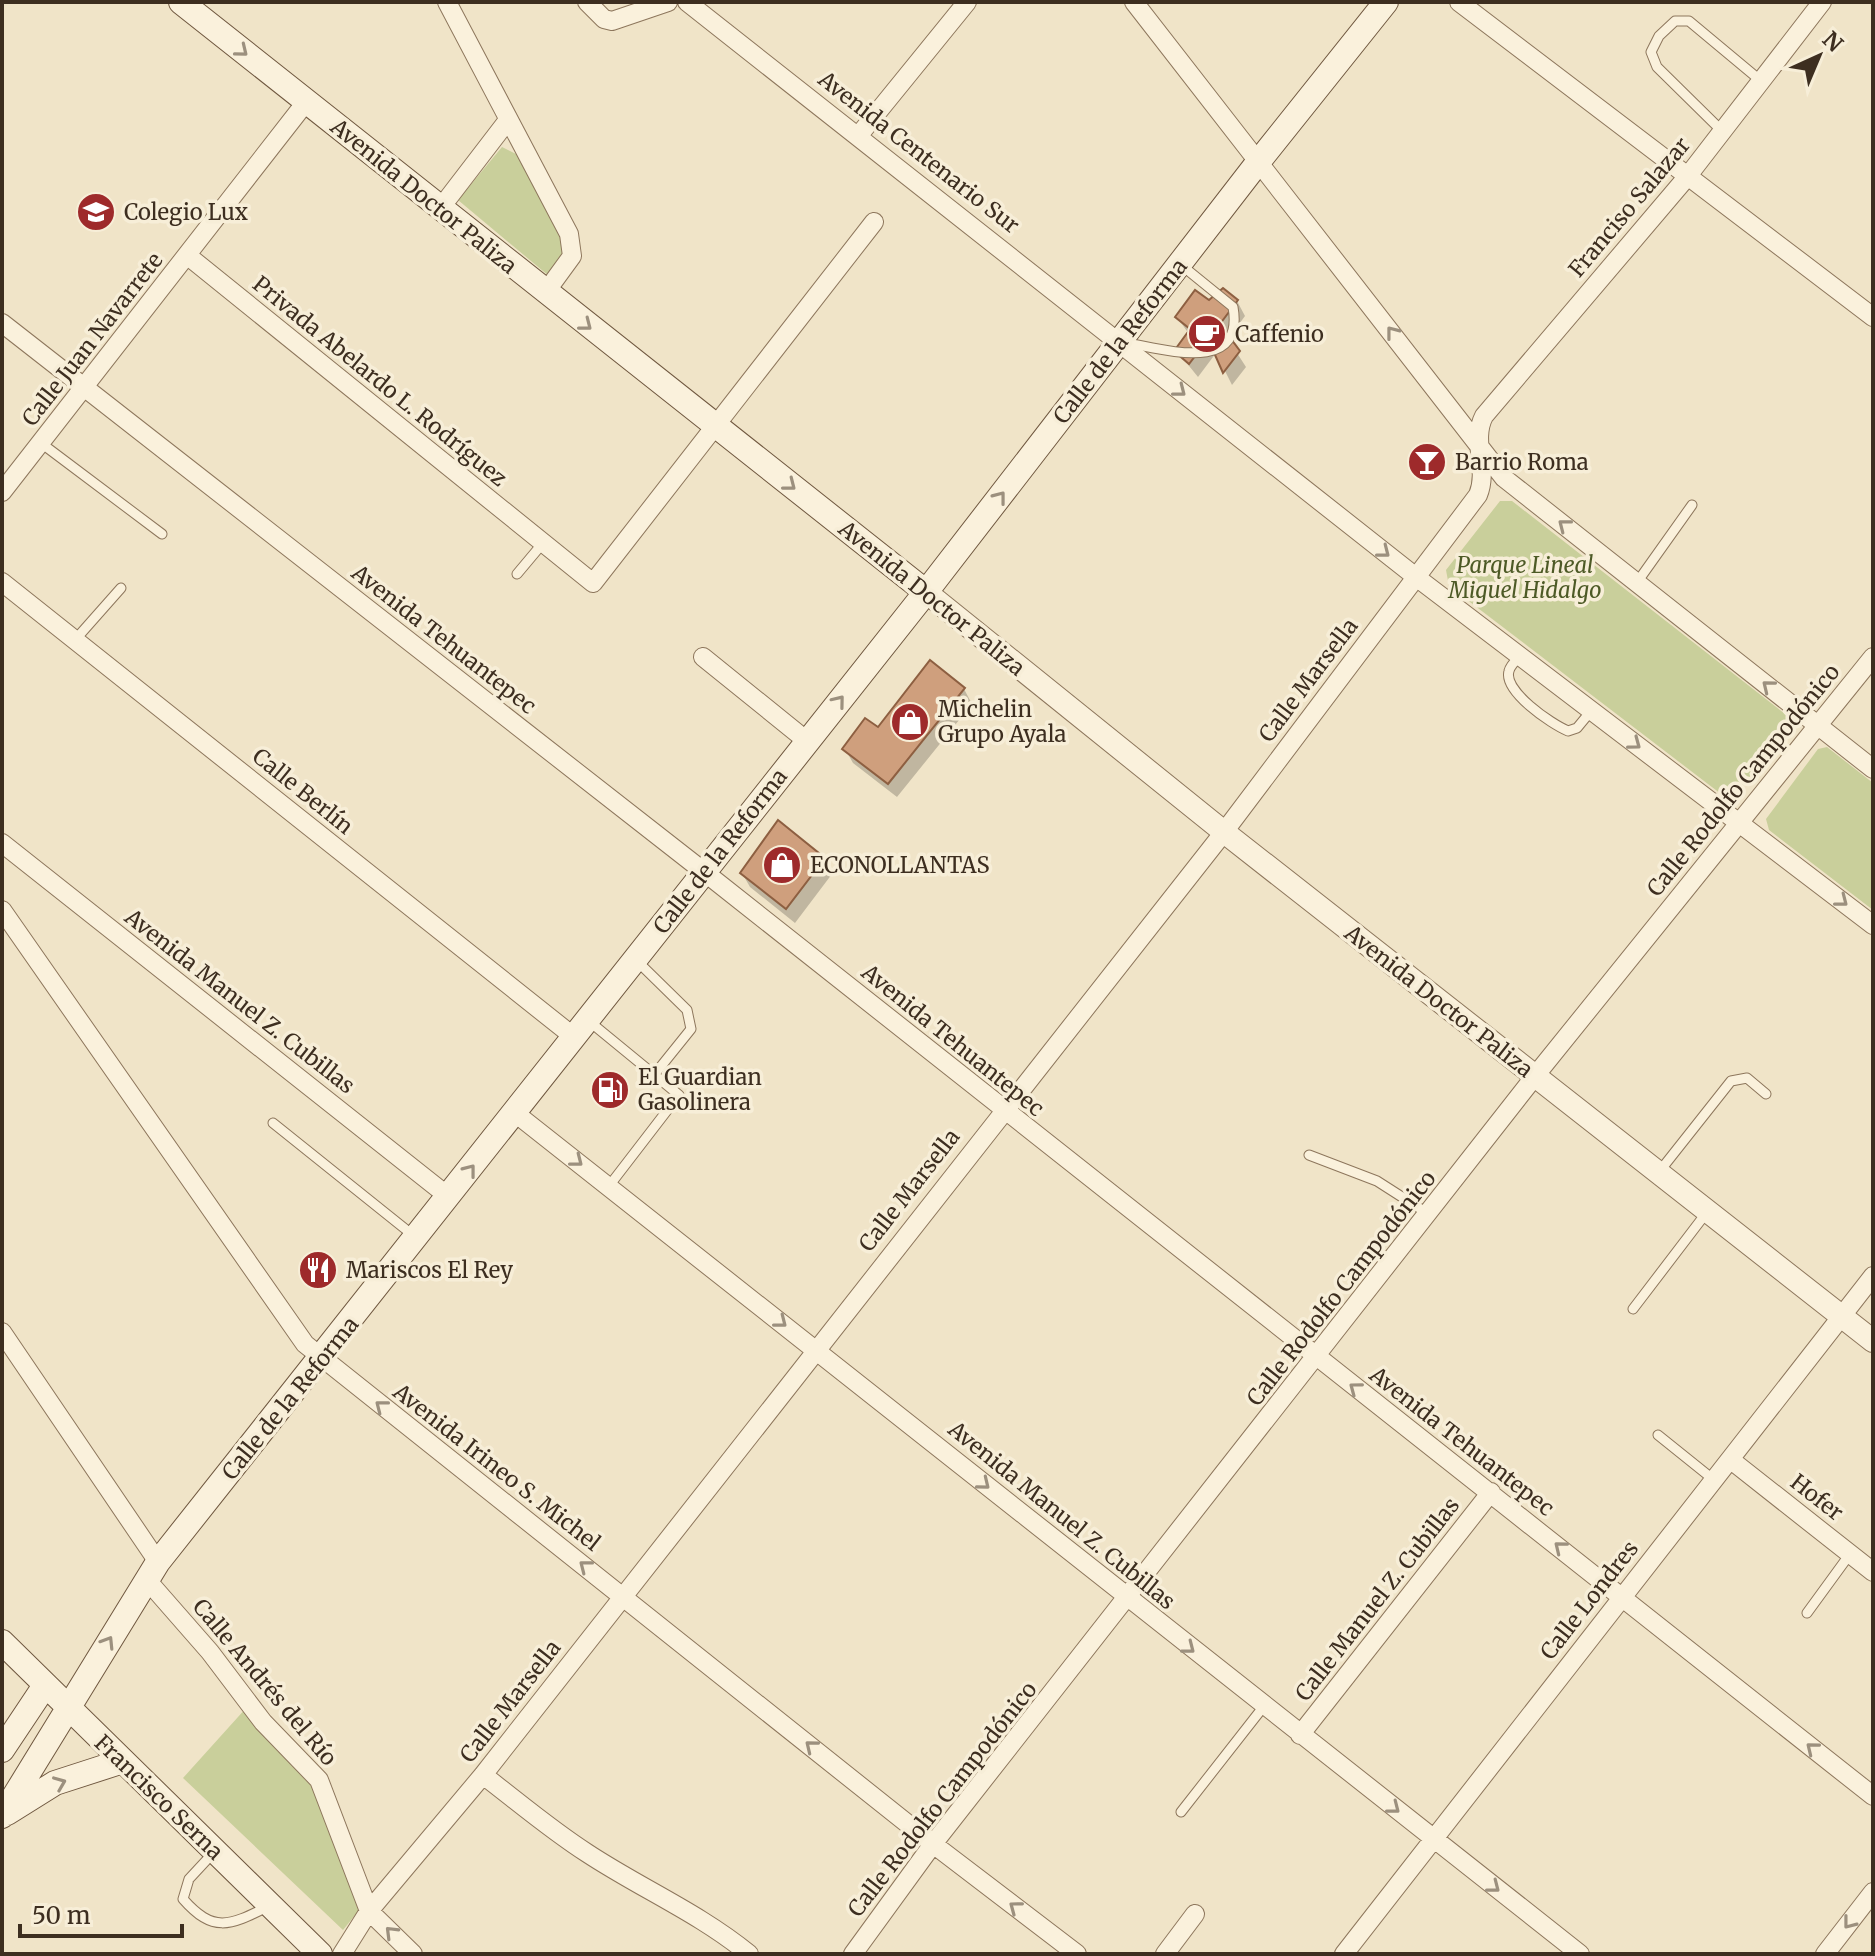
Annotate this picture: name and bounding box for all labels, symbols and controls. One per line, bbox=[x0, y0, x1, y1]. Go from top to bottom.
north arrow bbox=[1779, 16, 1859, 96]
text: N bbox=[1817, 26, 1849, 58]
one-way arrow bbox=[233, 41, 248, 55]
street label: Avenida Centenario Sur bbox=[812, 64, 1025, 239]
street label: Avenida Doctor Paliza bbox=[324, 112, 523, 280]
street label: Franciso Salazar bbox=[1562, 131, 1696, 283]
school or university icon: Colegio Lux bbox=[75, 191, 117, 233]
place label: Colegio Lux bbox=[124, 198, 248, 226]
street label: Calle Juan Navarrete bbox=[16, 247, 168, 431]
street label: Calle de la Reforma bbox=[1047, 253, 1193, 429]
street label: Privada Abelardo L. Rodríguez bbox=[247, 270, 513, 492]
cafe icon: Caffenio bbox=[1186, 313, 1228, 355]
one-way arrow bbox=[577, 315, 592, 329]
place label: Caffenio bbox=[1235, 320, 1324, 348]
one-way arrow bbox=[1388, 326, 1402, 341]
one-way arrow bbox=[1171, 381, 1186, 395]
bar icon: Barrio Roma bbox=[1406, 441, 1448, 483]
place label: Barrio Roma bbox=[1455, 448, 1589, 476]
one-way arrow bbox=[781, 475, 795, 490]
one-way arrow bbox=[990, 491, 1004, 506]
street label: Avenida Doctor Paliza bbox=[832, 514, 1031, 682]
one-way arrow bbox=[1558, 520, 1573, 534]
one-way arrow bbox=[1375, 542, 1389, 557]
park label: Parque Lineal Miguel Hidalgo bbox=[1447, 551, 1602, 604]
street label: Avenida Tehuantepec bbox=[345, 558, 542, 720]
street label: Calle Marsella bbox=[1252, 612, 1364, 747]
street label: Calle Rodolfo Campodónico bbox=[1641, 658, 1846, 902]
one-way arrow bbox=[1763, 681, 1777, 696]
place label: Michelin Grupo Ayala bbox=[938, 695, 1067, 748]
one-way arrow bbox=[829, 696, 844, 710]
shop icon: Michelin Grupo Ayala bbox=[889, 701, 931, 743]
one-way arrow bbox=[1627, 734, 1641, 748]
street label: Calle Berlín bbox=[247, 742, 359, 840]
street label: Calle de la Reforma bbox=[647, 763, 793, 939]
shop icon: ECONOLLANTAS bbox=[761, 844, 803, 886]
place label: ECONOLLANTAS bbox=[810, 851, 990, 879]
one-way arrow bbox=[1833, 892, 1848, 906]
street label: Avenida Manuel Z. Cubillas bbox=[119, 902, 360, 1099]
street label: Avenida Doctor Paliza bbox=[1338, 918, 1539, 1083]
street label: Avenida Tehuantepec bbox=[855, 957, 1050, 1122]
place label: El Guardian Gasolinera bbox=[638, 1063, 762, 1116]
fuel station icon: El Guardian Gasolinera bbox=[589, 1069, 631, 1111]
street label: Calle Marsella bbox=[852, 1123, 966, 1257]
one-way arrow bbox=[568, 1151, 582, 1166]
one-way arrow bbox=[461, 1164, 475, 1179]
street label: Calle Rodolfo Campodónico bbox=[1240, 1165, 1442, 1411]
restaurant icon: Mariscos El Rey bbox=[297, 1249, 339, 1291]
place label: Mariscos El Rey bbox=[346, 1256, 513, 1284]
street label: Calle de la Reforma bbox=[216, 1311, 364, 1485]
one-way arrow bbox=[772, 1312, 787, 1326]
street label: Avenida Tehuantepec bbox=[1363, 1360, 1560, 1522]
street label: Avenida Irineo S. Michel bbox=[387, 1377, 606, 1557]
one-way arrow bbox=[1349, 1384, 1364, 1398]
one-way arrow bbox=[375, 1402, 390, 1416]
street label: Avenida Manuel Z. Cubillas bbox=[942, 1414, 1181, 1615]
street label: Hofer bbox=[1785, 1468, 1849, 1526]
one-way arrow bbox=[975, 1474, 989, 1489]
street label: Calle Manuel Z. Cubillas bbox=[1289, 1492, 1465, 1706]
street label: Calle Londres bbox=[1534, 1535, 1644, 1665]
one-way arrow bbox=[1555, 1543, 1570, 1557]
one-way arrow bbox=[580, 1562, 594, 1576]
street label: Calle Andrés del Río bbox=[187, 1593, 343, 1771]
street label: Calle Marsella bbox=[453, 1634, 567, 1768]
one-way arrow bbox=[98, 1636, 113, 1651]
one-way arrow bbox=[1180, 1638, 1195, 1652]
street label: Calle Rodolfo Campodónico bbox=[841, 1676, 1043, 1922]
street label: Francisco Serna bbox=[89, 1729, 229, 1866]
one-way arrow bbox=[806, 1741, 820, 1756]
one-way arrow bbox=[1807, 1743, 1821, 1758]
one-way arrow bbox=[52, 1776, 66, 1793]
one-way arrow bbox=[1385, 1798, 1399, 1813]
one-way arrow bbox=[1485, 1877, 1500, 1891]
scale bar bbox=[20, 1888, 182, 1938]
text: 50 m bbox=[32, 1900, 91, 1931]
one-way arrow bbox=[1009, 1902, 1024, 1916]
one-way arrow bbox=[1845, 1914, 1859, 1929]
one-way arrow bbox=[386, 1927, 400, 1942]

